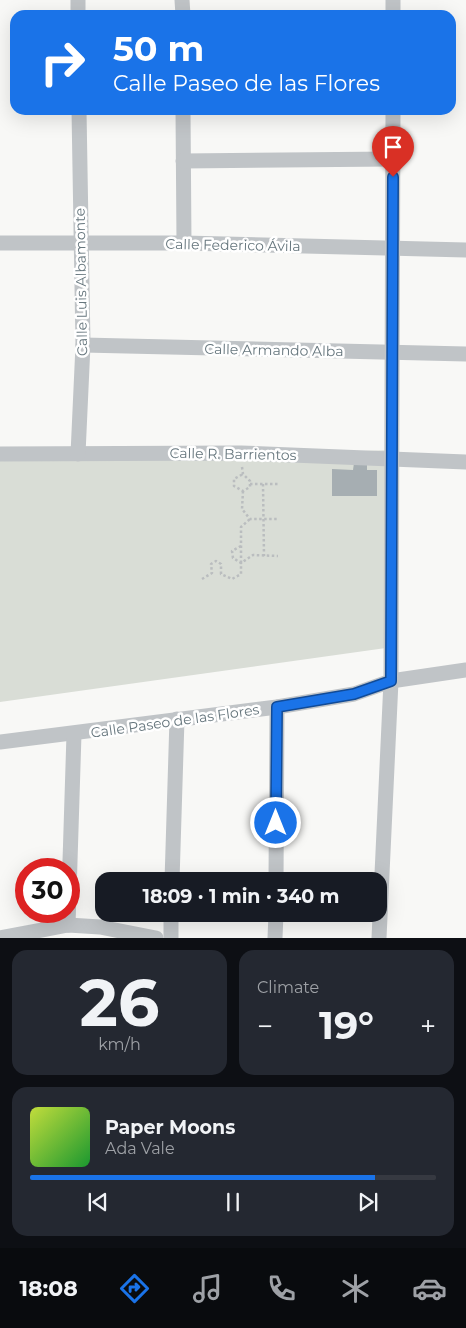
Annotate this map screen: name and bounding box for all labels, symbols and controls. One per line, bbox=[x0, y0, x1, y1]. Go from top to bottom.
text: 50 m bbox=[113, 27, 204, 70]
icon: right bbox=[30, 30, 95, 95]
text: Calle Paseo de las Flores bbox=[113, 70, 380, 97]
pin bbox=[372, 126, 414, 177]
icon: arrive bbox=[379, 133, 407, 161]
street label: Calle Luis Albamonte bbox=[71, 208, 91, 356]
street label: Calle Federico Ávila bbox=[165, 235, 301, 255]
street label: Calle Armando Alba bbox=[204, 340, 344, 360]
street label: Calle R. Barrientos bbox=[169, 444, 297, 464]
street label: Calle Paseo de las Flores bbox=[90, 700, 261, 742]
position arrow bbox=[249, 796, 301, 848]
speed limit sign: 30 bbox=[15, 858, 80, 923]
text: 18:09 · 1 min · 340 m bbox=[142, 885, 340, 908]
text: 26 bbox=[80, 963, 159, 1042]
text: Climate bbox=[257, 978, 319, 997]
text: 19° bbox=[319, 1002, 374, 1049]
text: − bbox=[257, 1009, 273, 1043]
text: + bbox=[420, 1009, 436, 1043]
text: km/h bbox=[98, 1035, 141, 1054]
text: Paper Moons bbox=[105, 1116, 235, 1139]
text: Ada Vale bbox=[105, 1139, 175, 1158]
icon: previous bbox=[84, 1188, 112, 1216]
icon: pause bbox=[219, 1188, 247, 1216]
icon: next bbox=[354, 1188, 382, 1216]
icon: directions bbox=[117, 1271, 152, 1306]
icon: music bbox=[190, 1271, 225, 1306]
icon: phone bbox=[264, 1271, 299, 1306]
icon: climate bbox=[338, 1271, 373, 1306]
icon: car bbox=[412, 1271, 447, 1306]
text: 18:08 bbox=[19, 1275, 78, 1302]

